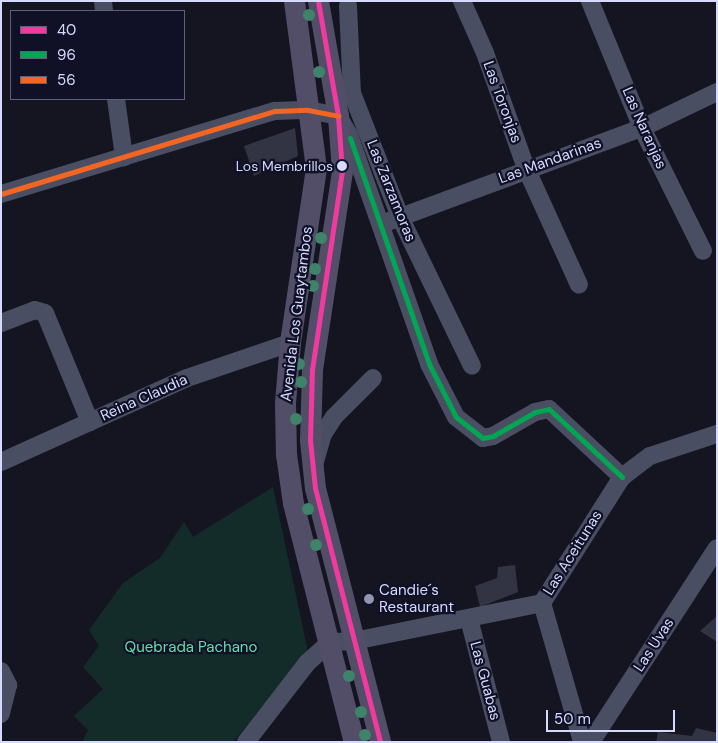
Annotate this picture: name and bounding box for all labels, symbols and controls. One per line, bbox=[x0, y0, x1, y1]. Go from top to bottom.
legend bbox=[10, 10, 185, 100]
text: 40 bbox=[57, 20, 76, 40]
text: 96 bbox=[57, 45, 76, 65]
street label: Las Toronjas bbox=[479, 59, 525, 145]
text: 56 bbox=[57, 70, 76, 90]
street label: Las Naranjas bbox=[618, 84, 670, 172]
street label: Las Mandarinas bbox=[496, 134, 604, 188]
street label: Las Zarzamoras bbox=[362, 138, 420, 244]
place label: Los Membrillos bbox=[236, 158, 333, 174]
marker: Los Membrillos bbox=[337, 161, 347, 171]
street label: Avenida Los Guaytambos bbox=[277, 225, 317, 403]
street label: Reina Claudia bbox=[98, 371, 190, 425]
street label: Las Aceitunas bbox=[540, 507, 606, 599]
place label: Candie´s Restaurant bbox=[379, 581, 454, 616]
marker: Candie´s Restaurant bbox=[363, 593, 375, 605]
street label: Las Uvas bbox=[630, 615, 678, 675]
park label: Quebrada Pachano bbox=[125, 639, 257, 657]
street label: Las Guabas bbox=[466, 640, 504, 722]
scale bar bbox=[548, 700, 677, 732]
text: 50 m bbox=[554, 709, 591, 729]

